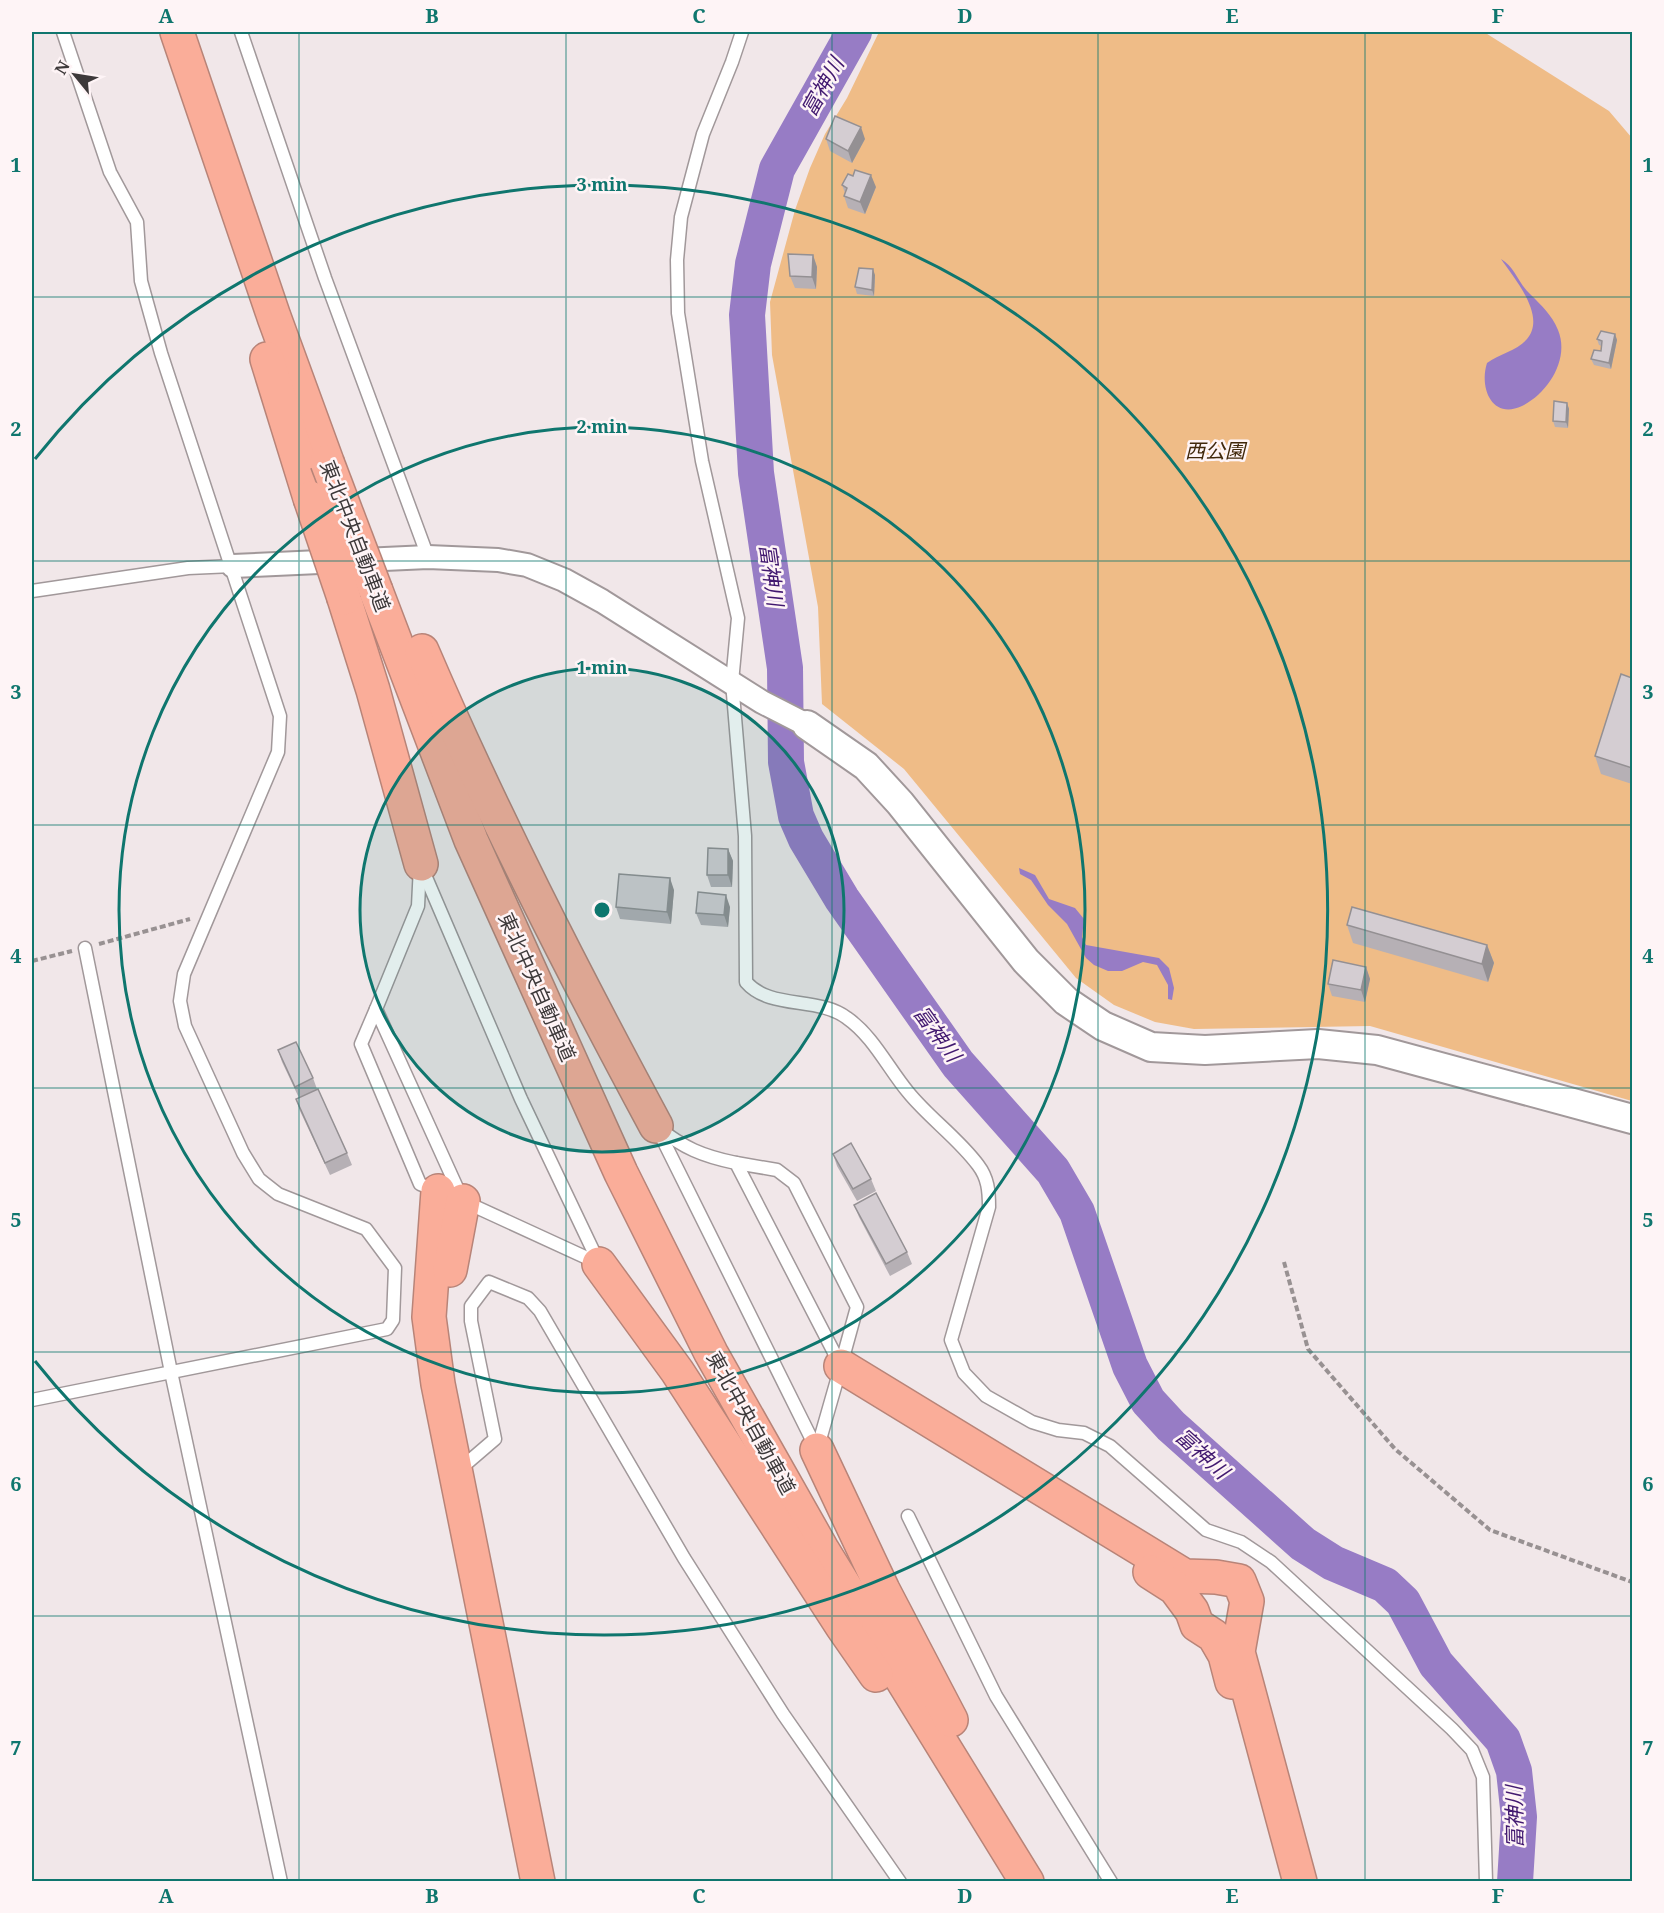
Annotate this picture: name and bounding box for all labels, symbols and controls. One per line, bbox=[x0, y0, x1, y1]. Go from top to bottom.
text: A bbox=[158, 2, 174, 29]
text: B bbox=[425, 2, 439, 29]
text: C bbox=[692, 2, 706, 29]
text: D bbox=[957, 2, 973, 29]
text: E bbox=[1225, 2, 1239, 29]
text: F bbox=[1492, 2, 1504, 29]
north arrow bbox=[45, 45, 105, 105]
water label: 富神川 bbox=[795, 50, 851, 121]
text: N bbox=[49, 56, 75, 78]
text: 1 bbox=[10, 151, 22, 178]
text: 1 bbox=[1642, 151, 1654, 178]
text: 3 min bbox=[577, 172, 627, 196]
text: 2 min bbox=[577, 414, 627, 438]
text: 2 bbox=[10, 415, 22, 442]
text: 2 bbox=[1642, 415, 1654, 442]
park label: 西公園 bbox=[1185, 437, 1248, 464]
street label: 東北中央自動車道 bbox=[314, 456, 397, 615]
water label: 富神川 bbox=[754, 542, 791, 610]
text: 1 min bbox=[577, 655, 627, 679]
text: 3 bbox=[10, 678, 22, 705]
text: 3 bbox=[1642, 678, 1654, 705]
centre of rings bbox=[592, 900, 612, 920]
street label: 東北中央自動車道 bbox=[493, 908, 582, 1065]
text: 4 bbox=[10, 942, 22, 969]
text: 4 bbox=[1642, 942, 1654, 969]
water label: 富神川 bbox=[908, 1000, 969, 1069]
text: 5 bbox=[10, 1206, 22, 1233]
text: 5 bbox=[1642, 1206, 1654, 1233]
street label: 東北中央自動車道 bbox=[701, 1346, 802, 1499]
water label: 富神川 bbox=[1170, 1422, 1237, 1486]
text: 6 bbox=[10, 1470, 22, 1497]
text: 6 bbox=[1642, 1470, 1654, 1497]
text: 7 bbox=[10, 1734, 22, 1761]
text: 7 bbox=[1642, 1734, 1654, 1761]
water label: 富神川 bbox=[1499, 1783, 1529, 1849]
text: A bbox=[158, 1882, 174, 1909]
text: B bbox=[425, 1882, 439, 1909]
text: C bbox=[692, 1882, 706, 1909]
text: D bbox=[957, 1882, 973, 1909]
text: E bbox=[1225, 1882, 1239, 1909]
text: F bbox=[1492, 1882, 1504, 1909]

